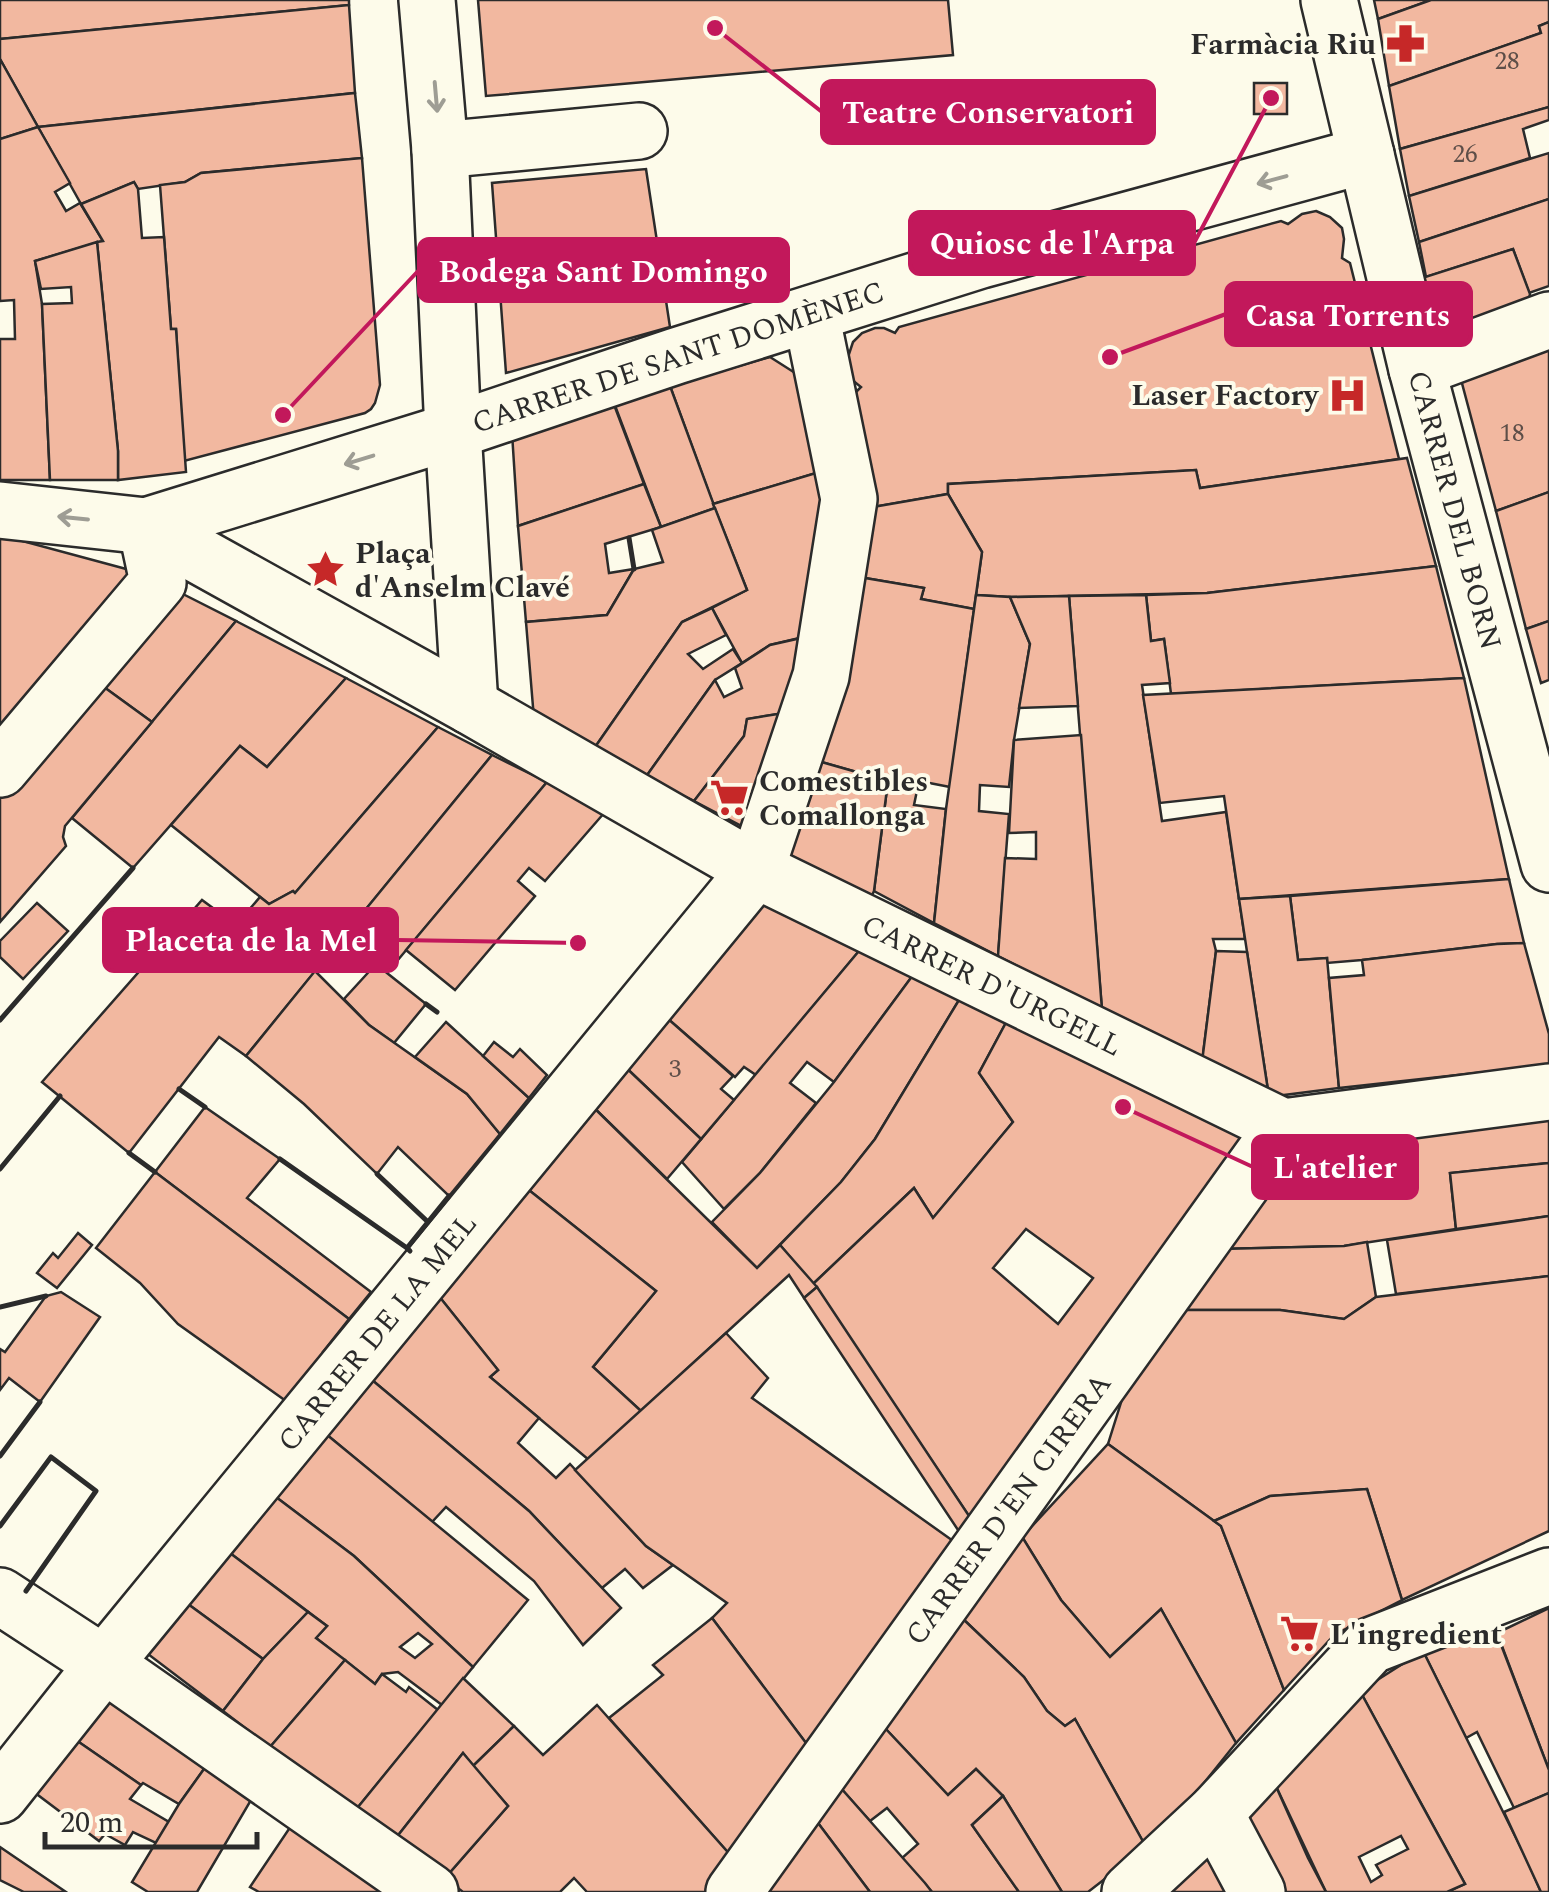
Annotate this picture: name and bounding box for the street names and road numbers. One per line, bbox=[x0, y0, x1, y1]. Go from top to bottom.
street label: CARRER DE SANT DOMÈNEC bbox=[466, 269, 891, 446]
street label: CARRER DEL BORN bbox=[1395, 366, 1513, 655]
street label: CARRER D'URGELL bbox=[853, 903, 1130, 1069]
street label: CARRER DE LA MEL bbox=[267, 1203, 489, 1462]
street label: CARRER D'EN CIRERA bbox=[894, 1364, 1124, 1655]

